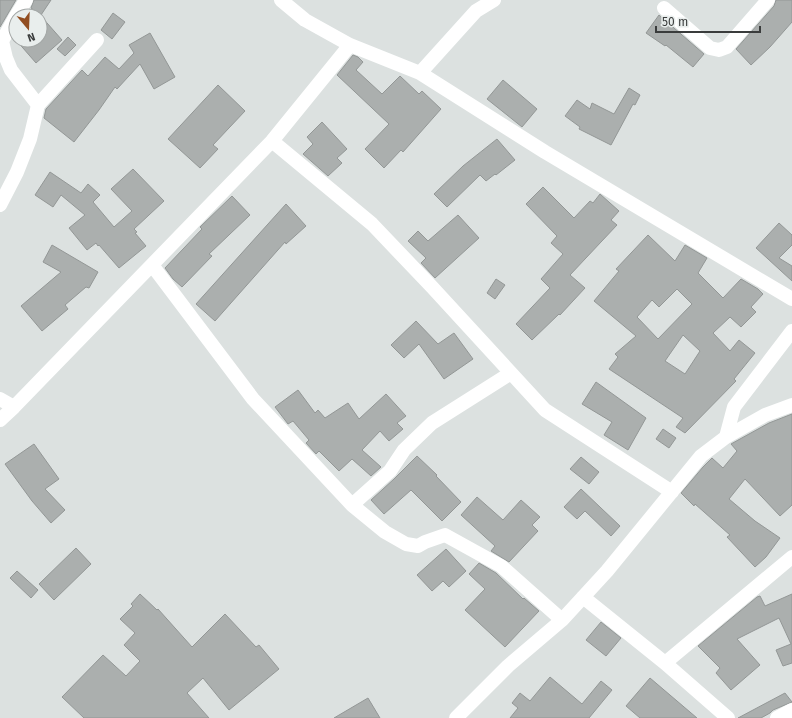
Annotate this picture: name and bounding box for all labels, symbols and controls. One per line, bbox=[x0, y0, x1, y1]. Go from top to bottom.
north arrow bbox=[8, 8, 48, 48]
scale bar bbox=[656, 8, 760, 34]
text: 50 m bbox=[662, 15, 688, 29]
text: N bbox=[26, 30, 37, 44]

